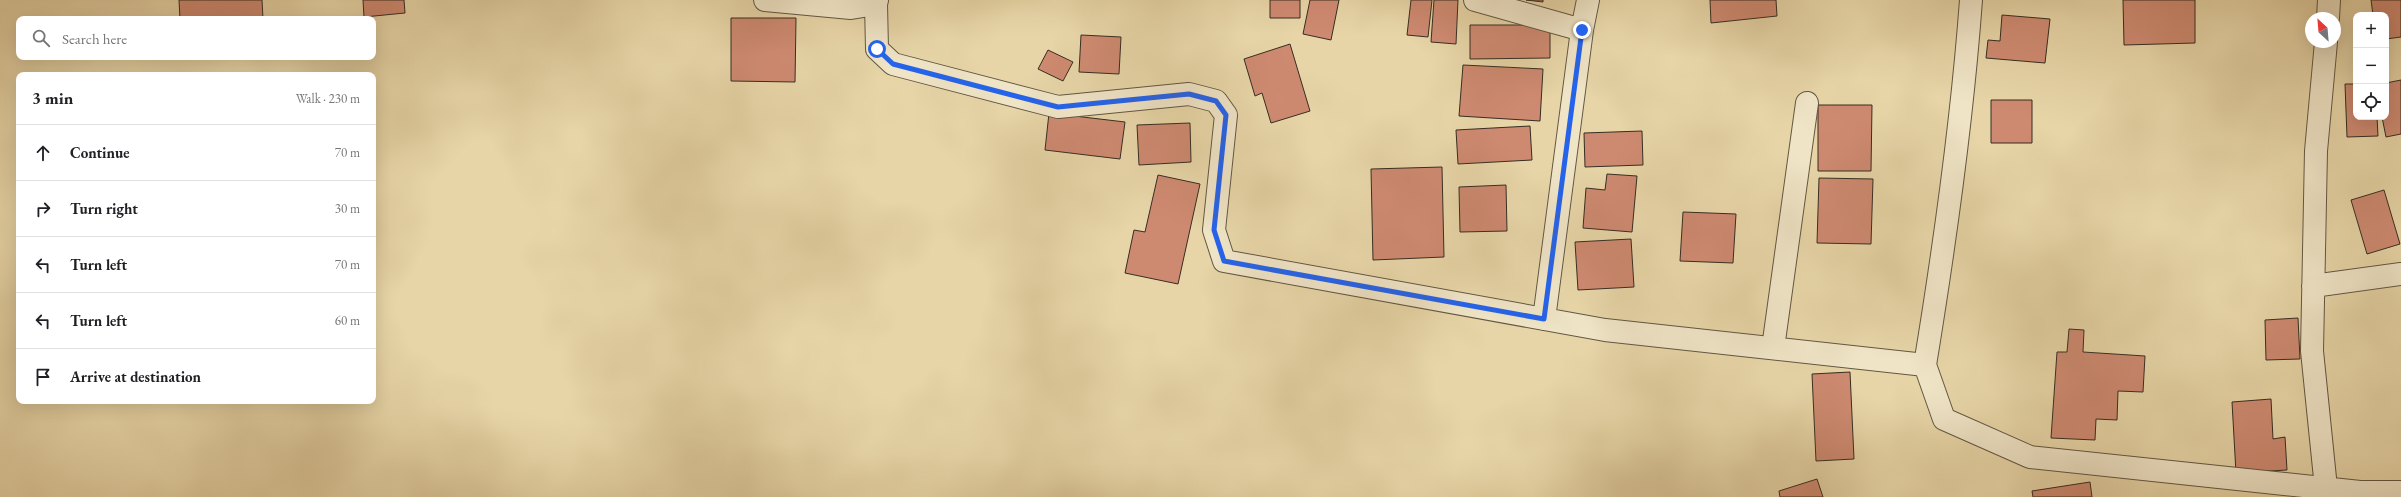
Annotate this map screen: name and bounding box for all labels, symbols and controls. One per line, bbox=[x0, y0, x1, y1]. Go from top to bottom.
north arrow bbox=[2305, 12, 2341, 48]
map controls bbox=[2353, 12, 2389, 120]
button: + bbox=[2353, 12, 2389, 48]
search box bbox=[16, 16, 376, 60]
route end bbox=[1573, 21, 1591, 39]
icon: search bbox=[30, 27, 52, 49]
text: Search here bbox=[62, 29, 127, 48]
route start bbox=[868, 40, 886, 58]
button: − bbox=[2353, 48, 2389, 84]
button: locate bbox=[2353, 84, 2389, 120]
text: 3 min bbox=[32, 87, 73, 109]
text: Walk · 230 m bbox=[296, 90, 360, 107]
icon: ahead bbox=[32, 142, 54, 164]
text: Continue bbox=[70, 143, 130, 162]
text: 70 m bbox=[335, 144, 360, 161]
icon: right bbox=[32, 198, 54, 220]
text: Turn right bbox=[70, 199, 138, 218]
text: 30 m bbox=[335, 200, 360, 217]
icon: left bbox=[32, 254, 54, 276]
text: Turn left bbox=[70, 255, 127, 274]
text: 70 m bbox=[335, 256, 360, 273]
icon: left bbox=[32, 310, 54, 332]
text: Turn left bbox=[70, 311, 127, 330]
text: 60 m bbox=[335, 312, 360, 329]
icon: arrive bbox=[32, 366, 54, 388]
text: Arrive at destination bbox=[70, 367, 201, 386]

